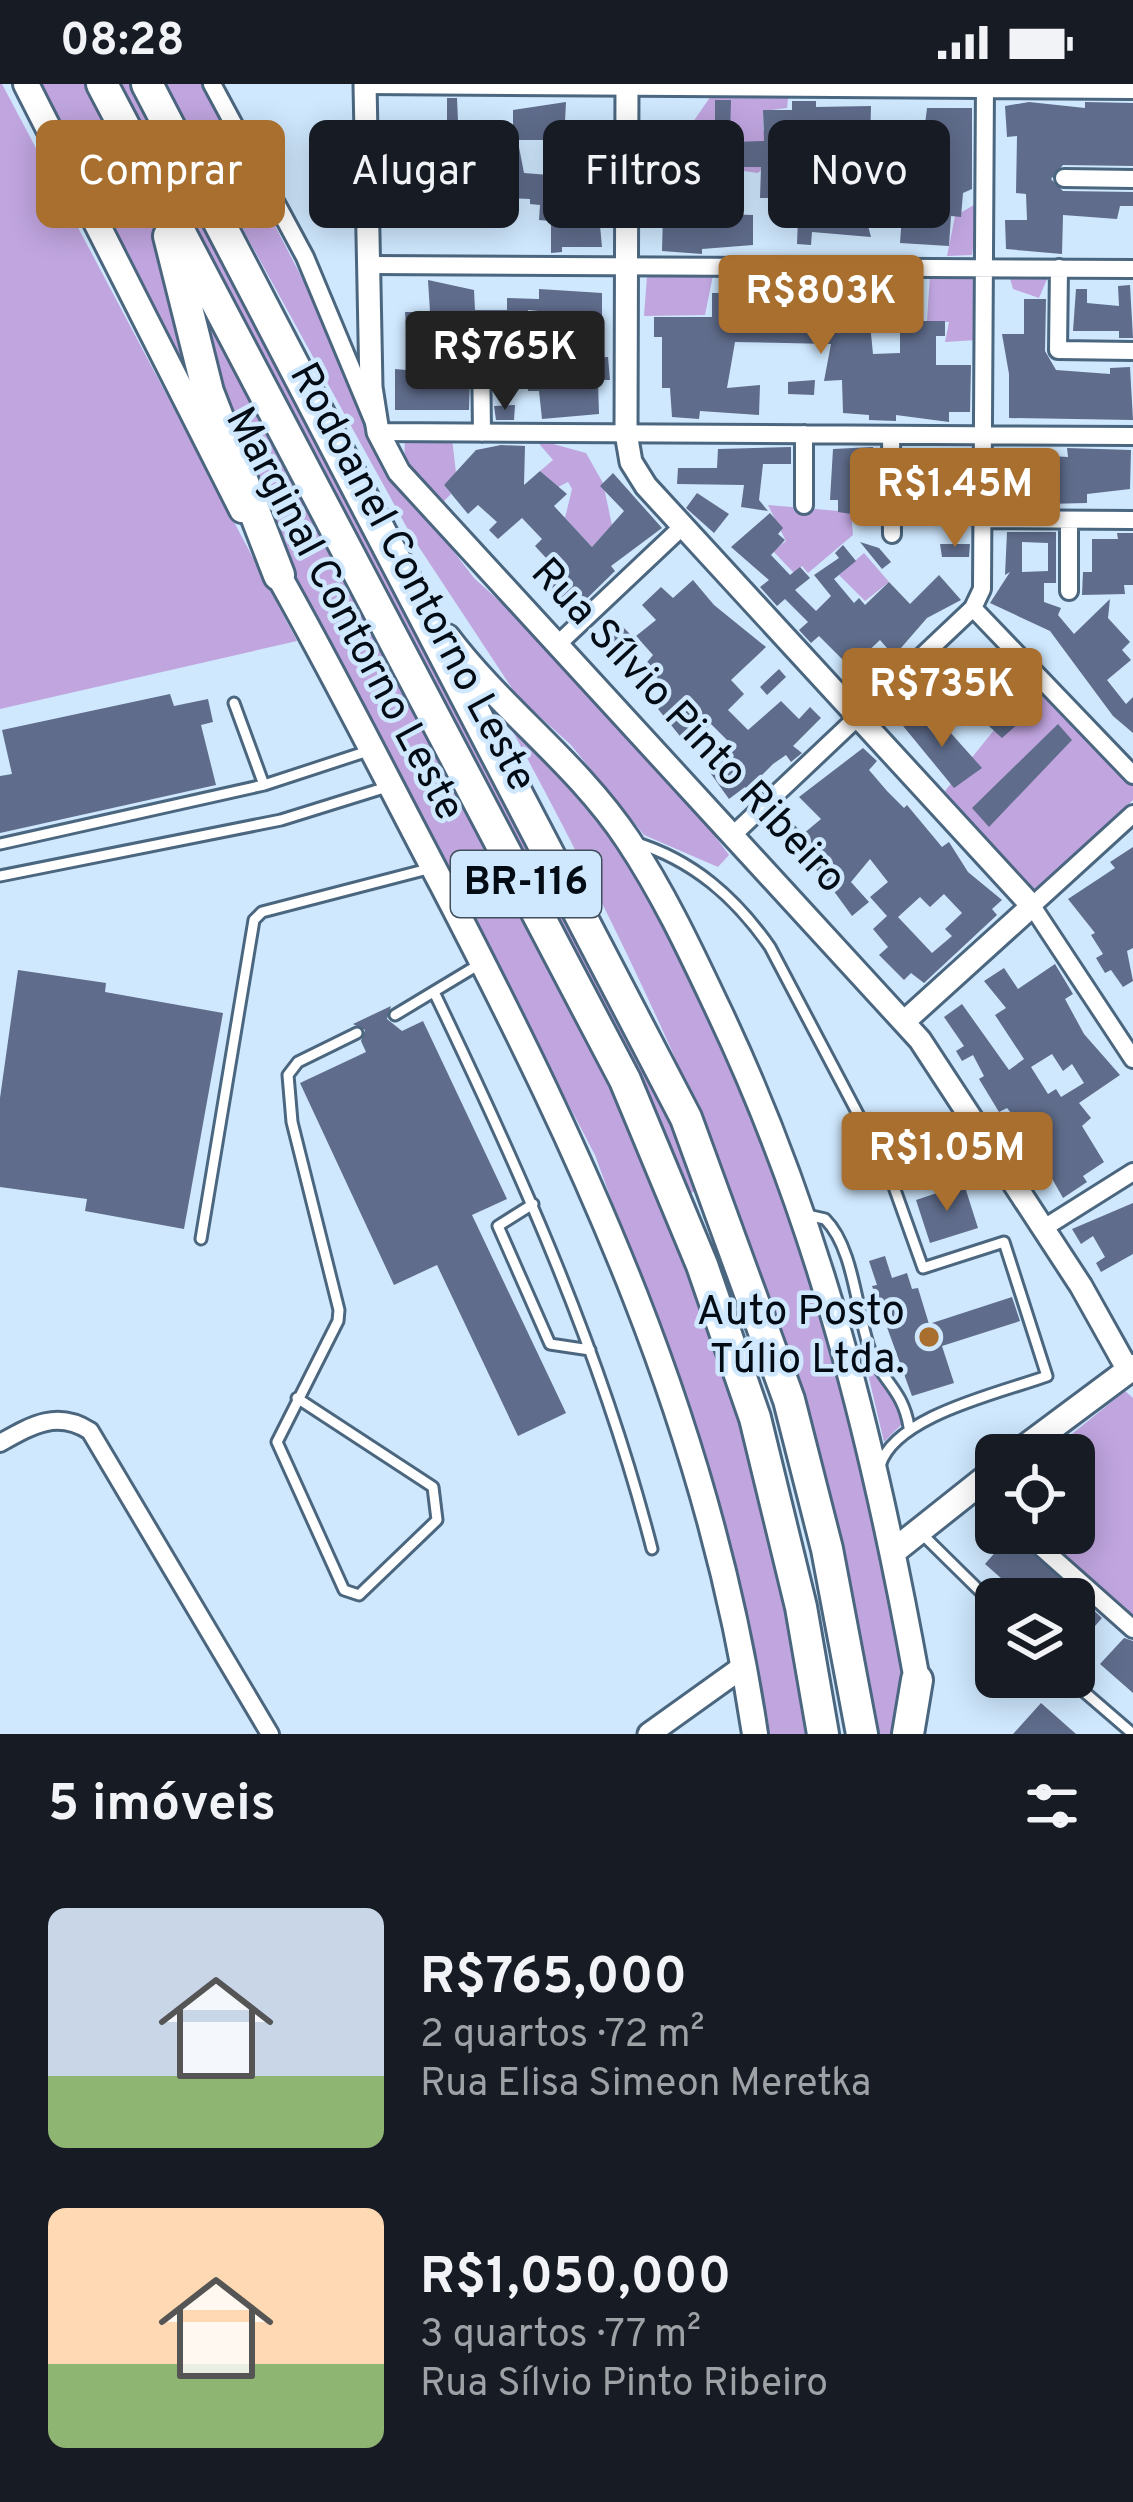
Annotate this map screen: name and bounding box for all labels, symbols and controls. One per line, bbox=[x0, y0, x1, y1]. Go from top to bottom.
text: 08:28 bbox=[60, 14, 185, 71]
chip: Comprar bbox=[36, 120, 285, 228]
chip: Alugar bbox=[309, 120, 519, 228]
chip: Filtros bbox=[543, 120, 744, 228]
chip: Novo bbox=[768, 120, 950, 228]
pin: R$803K bbox=[723, 255, 919, 357]
text: R$803K bbox=[746, 269, 896, 318]
pin: R$765K bbox=[407, 311, 603, 413]
text: R$765K bbox=[433, 325, 577, 374]
street label: Rodoanel Contorno Leste bbox=[275, 355, 547, 801]
street label: Marginal Contorno Leste bbox=[211, 399, 475, 831]
pin: R$1.45M bbox=[844, 448, 1066, 550]
text: R$1.45M bbox=[877, 462, 1033, 511]
street label: Rua Sílvio Pinto Ribeiro bbox=[518, 548, 856, 906]
pin: R$735K bbox=[844, 648, 1040, 750]
text: R$735K bbox=[869, 662, 1015, 711]
road number: BR-116 bbox=[451, 851, 601, 917]
pin: R$1.05M bbox=[836, 1112, 1058, 1214]
text: R$1.05M bbox=[869, 1126, 1025, 1175]
place label: Auto Posto Túlio Ltda. bbox=[697, 1287, 905, 1388]
marker: Auto Posto Túlio Ltda. bbox=[916, 1324, 942, 1350]
map controls bbox=[975, 1434, 1095, 1698]
button: locate bbox=[975, 1434, 1095, 1554]
button: layers bbox=[975, 1578, 1095, 1698]
icon: filters bbox=[1019, 1773, 1085, 1839]
text: 5 imóveis bbox=[48, 1774, 276, 1839]
text: R$765,000 bbox=[420, 1947, 687, 2012]
icon: home bbox=[144, 1956, 288, 2100]
text: 2 quartos · 72 m² bbox=[420, 2012, 705, 2061]
text: Rua Elisa Simeon Meretka bbox=[420, 2061, 871, 2110]
text: R$1,050,000 bbox=[420, 2247, 731, 2312]
icon: home bbox=[144, 2256, 288, 2400]
text: 3 quartos · 77 m² bbox=[420, 2312, 701, 2361]
text: Rua Sílvio Pinto Ribeiro bbox=[420, 2361, 828, 2410]

